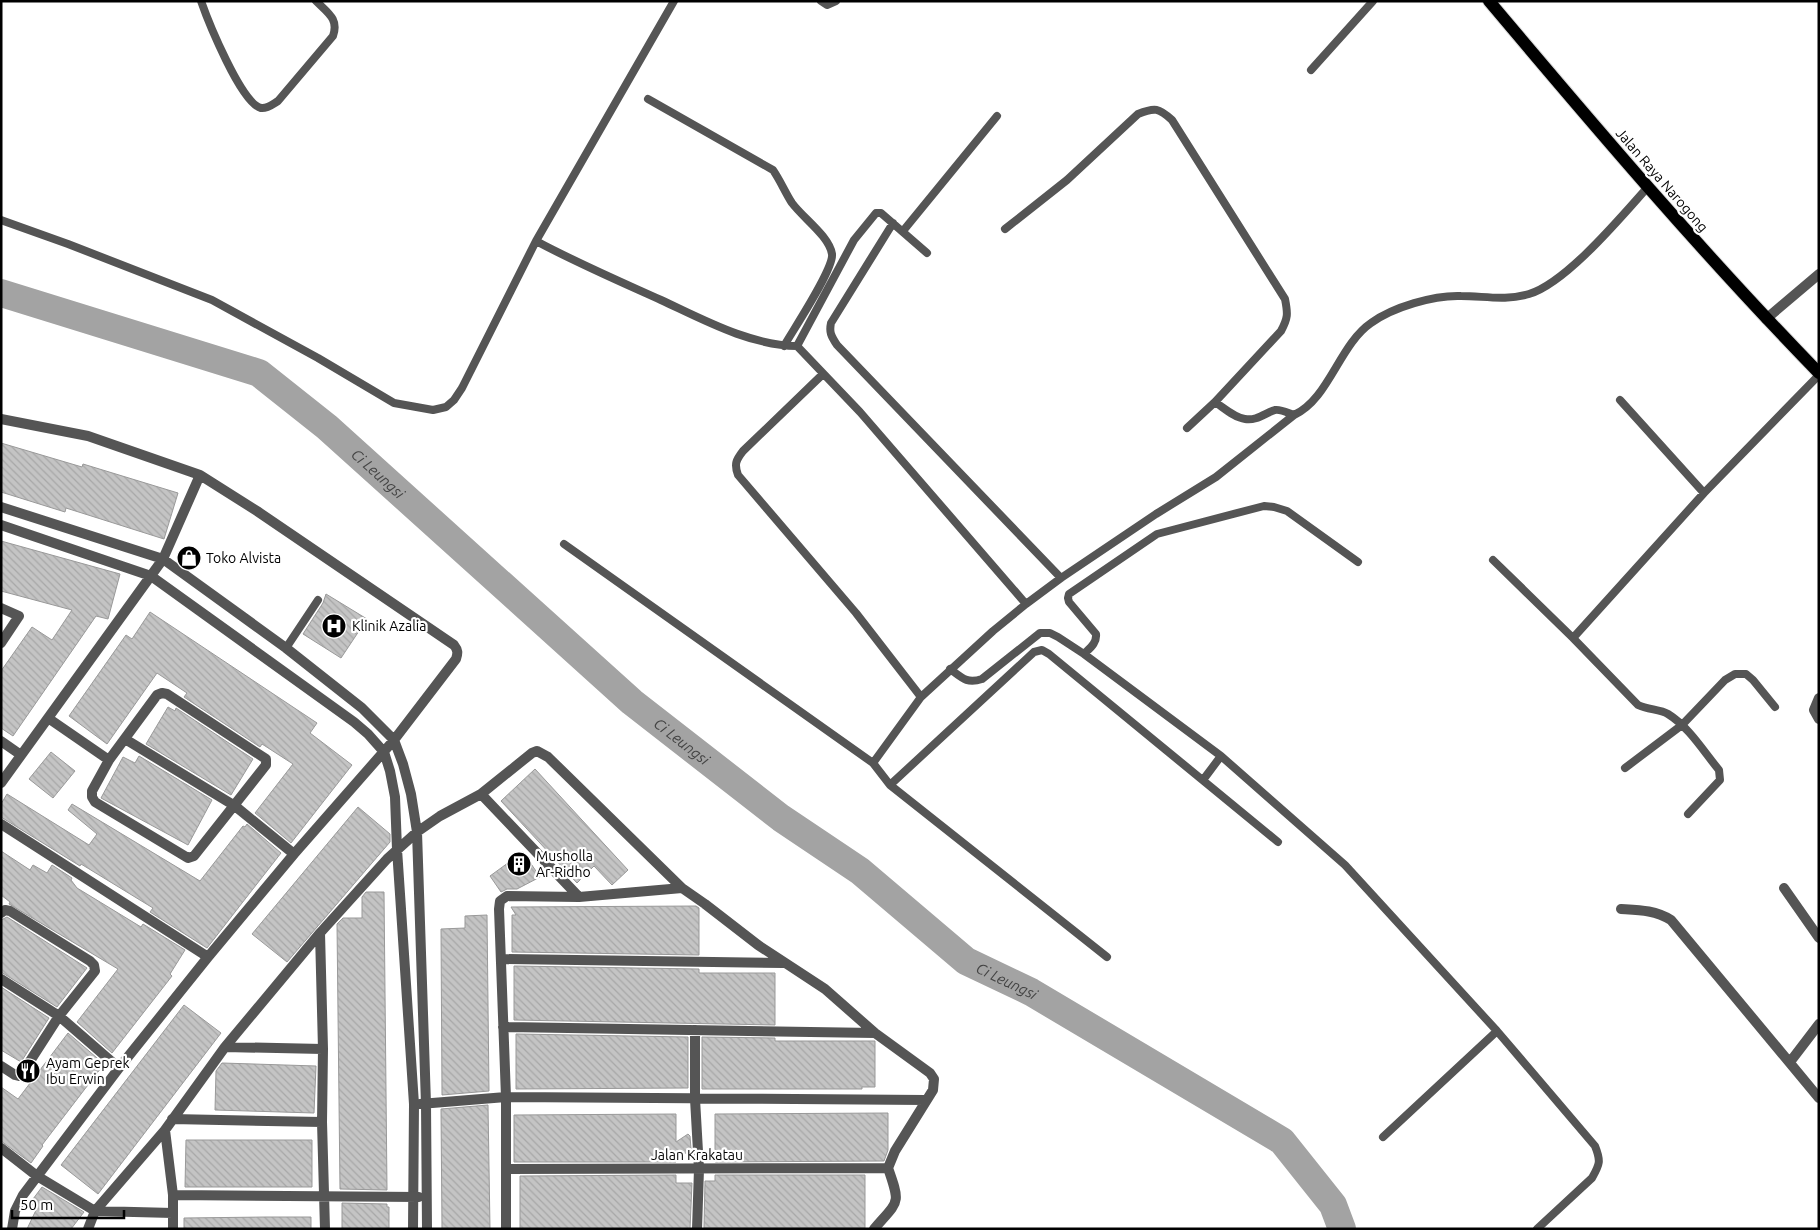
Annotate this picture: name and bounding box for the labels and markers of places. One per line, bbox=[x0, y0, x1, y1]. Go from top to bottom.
shop icon: Toko Alvista bbox=[176, 545, 202, 571]
place label: Toko Alvista bbox=[206, 550, 281, 566]
hospital icon: Klinik Azalia bbox=[321, 613, 347, 639]
place label: Klinik Azalia bbox=[352, 618, 426, 634]
place label: Musholla Ar-Ridho bbox=[536, 848, 593, 880]
building icon: Musholla Ar-Ridho bbox=[506, 851, 532, 877]
place label: Ayam Geprek Ibu Erwin bbox=[46, 1055, 130, 1087]
restaurant icon: Ayam Geprek Ibu Erwin bbox=[15, 1058, 41, 1084]

